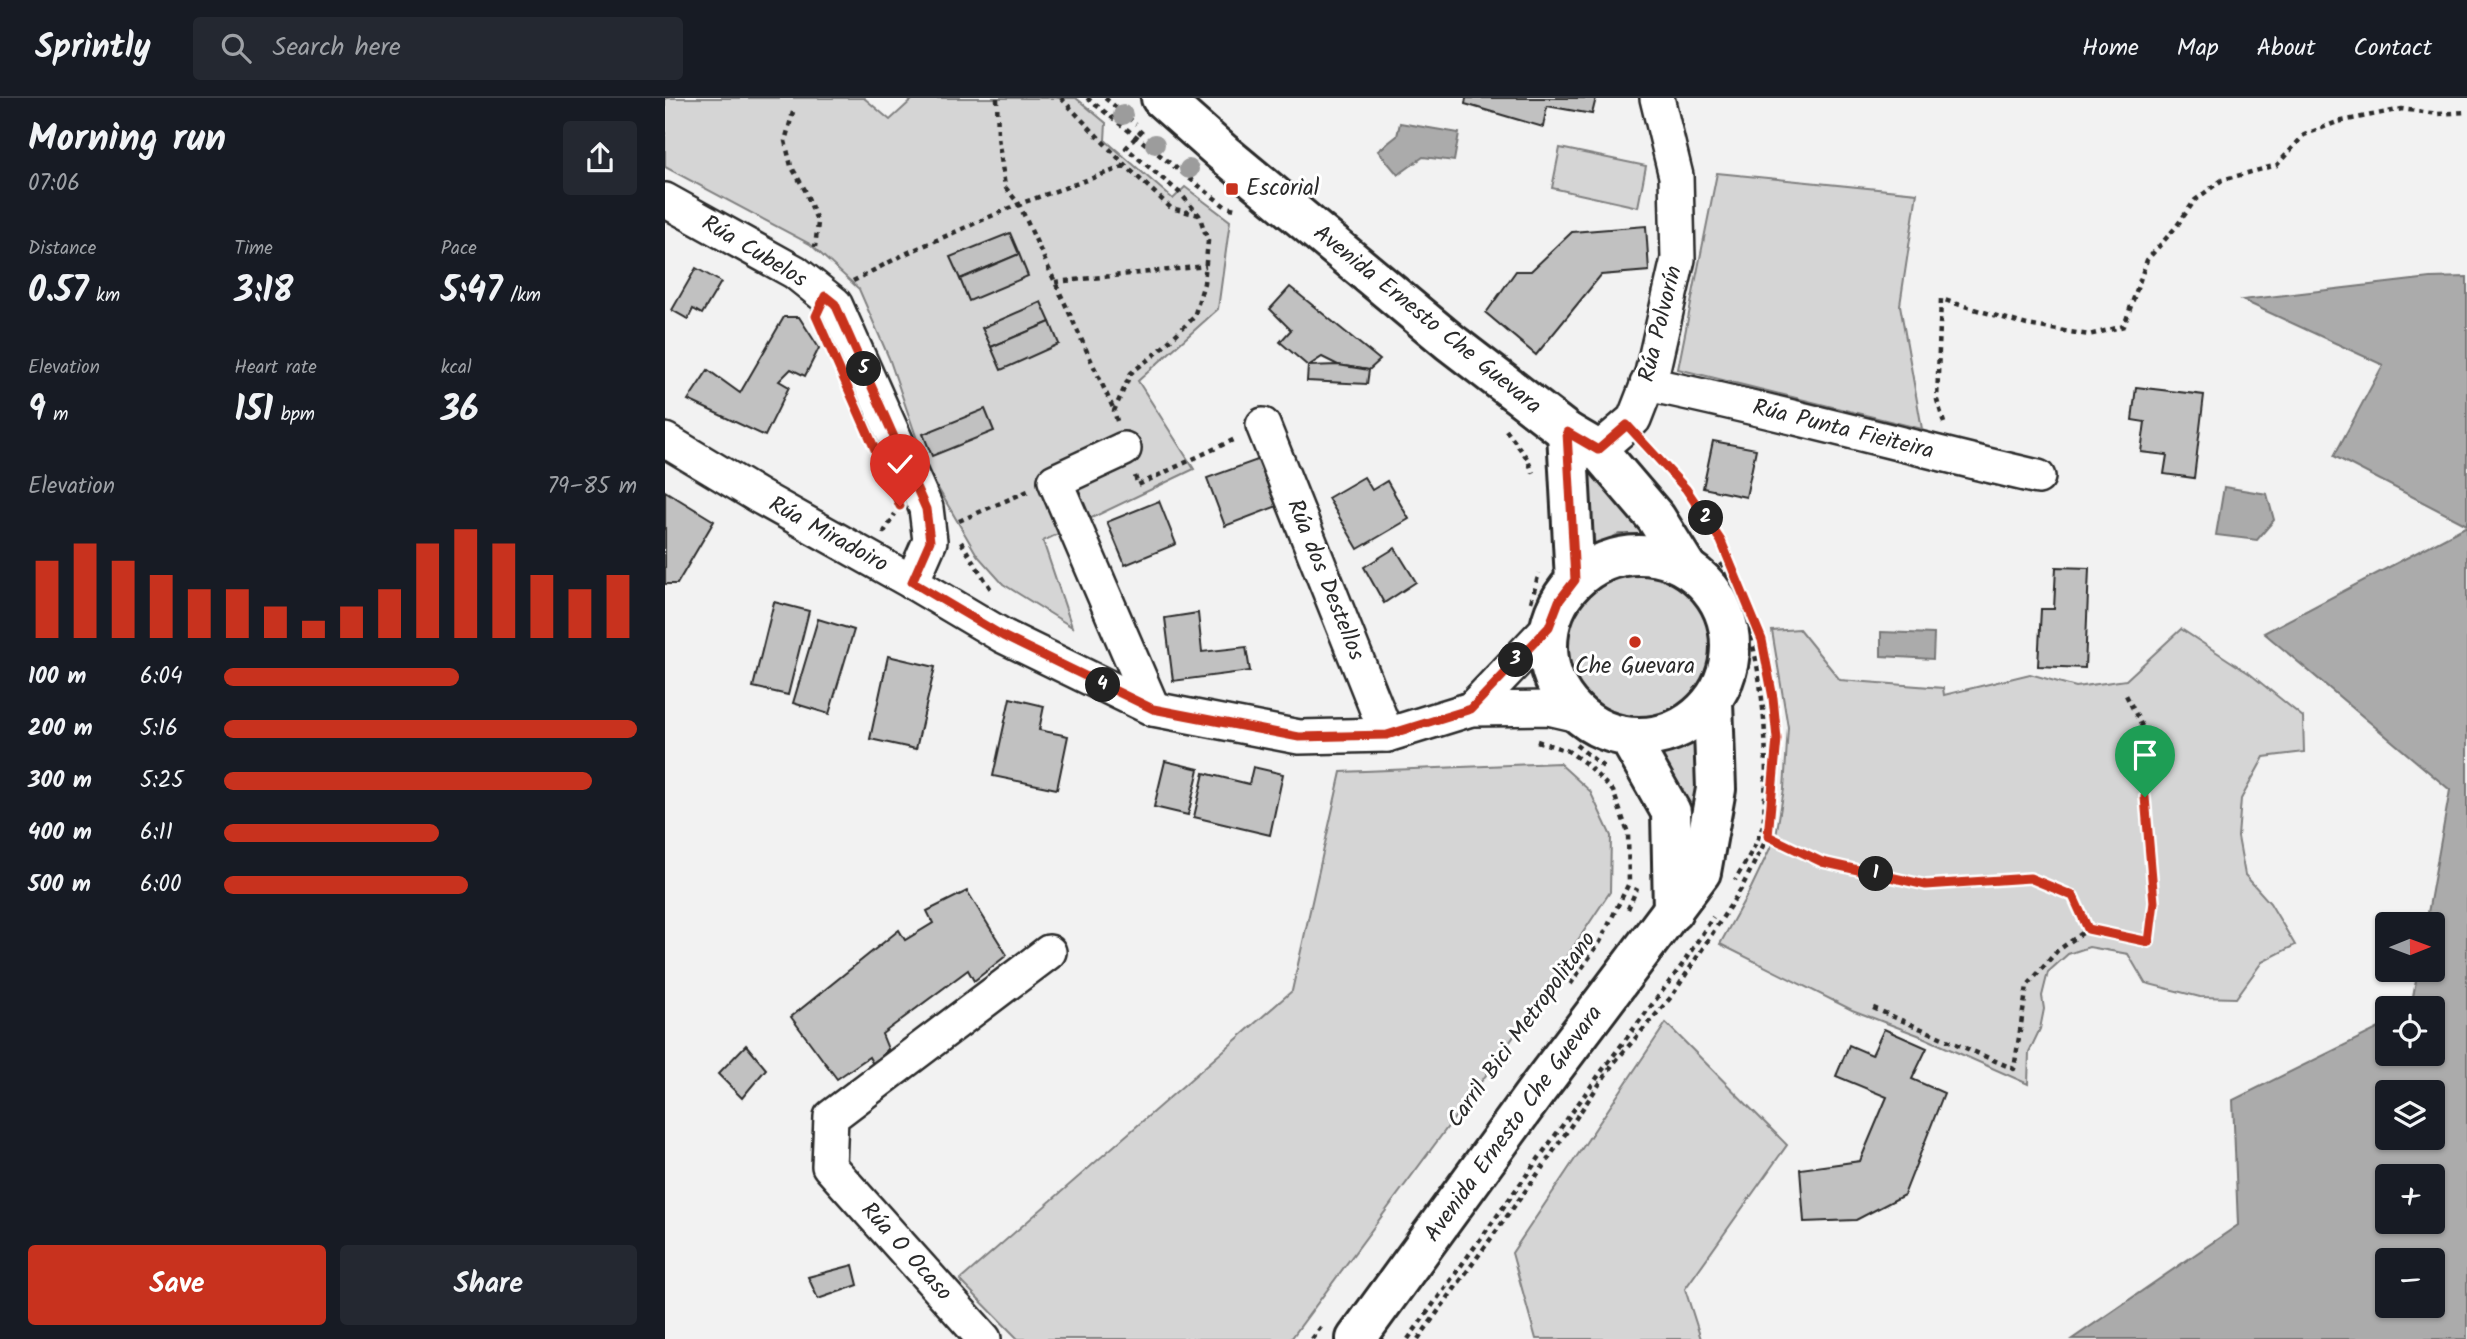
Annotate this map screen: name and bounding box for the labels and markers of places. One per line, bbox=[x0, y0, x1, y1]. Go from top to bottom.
place label: Escorial bbox=[1246, 171, 1320, 207]
marker: Escorial bbox=[1224, 181, 1240, 197]
pin: 5 bbox=[847, 352, 881, 386]
pin bbox=[870, 434, 930, 506]
pin: 2 bbox=[1689, 500, 1723, 536]
marker: Che Guevara bbox=[1627, 634, 1643, 650]
pin: 3 bbox=[1499, 642, 1533, 678]
place label: Che Guevara bbox=[1575, 649, 1695, 685]
pin: 4 bbox=[1085, 668, 1121, 702]
pin bbox=[2115, 725, 2175, 797]
pin: 1 bbox=[1859, 856, 1893, 892]

